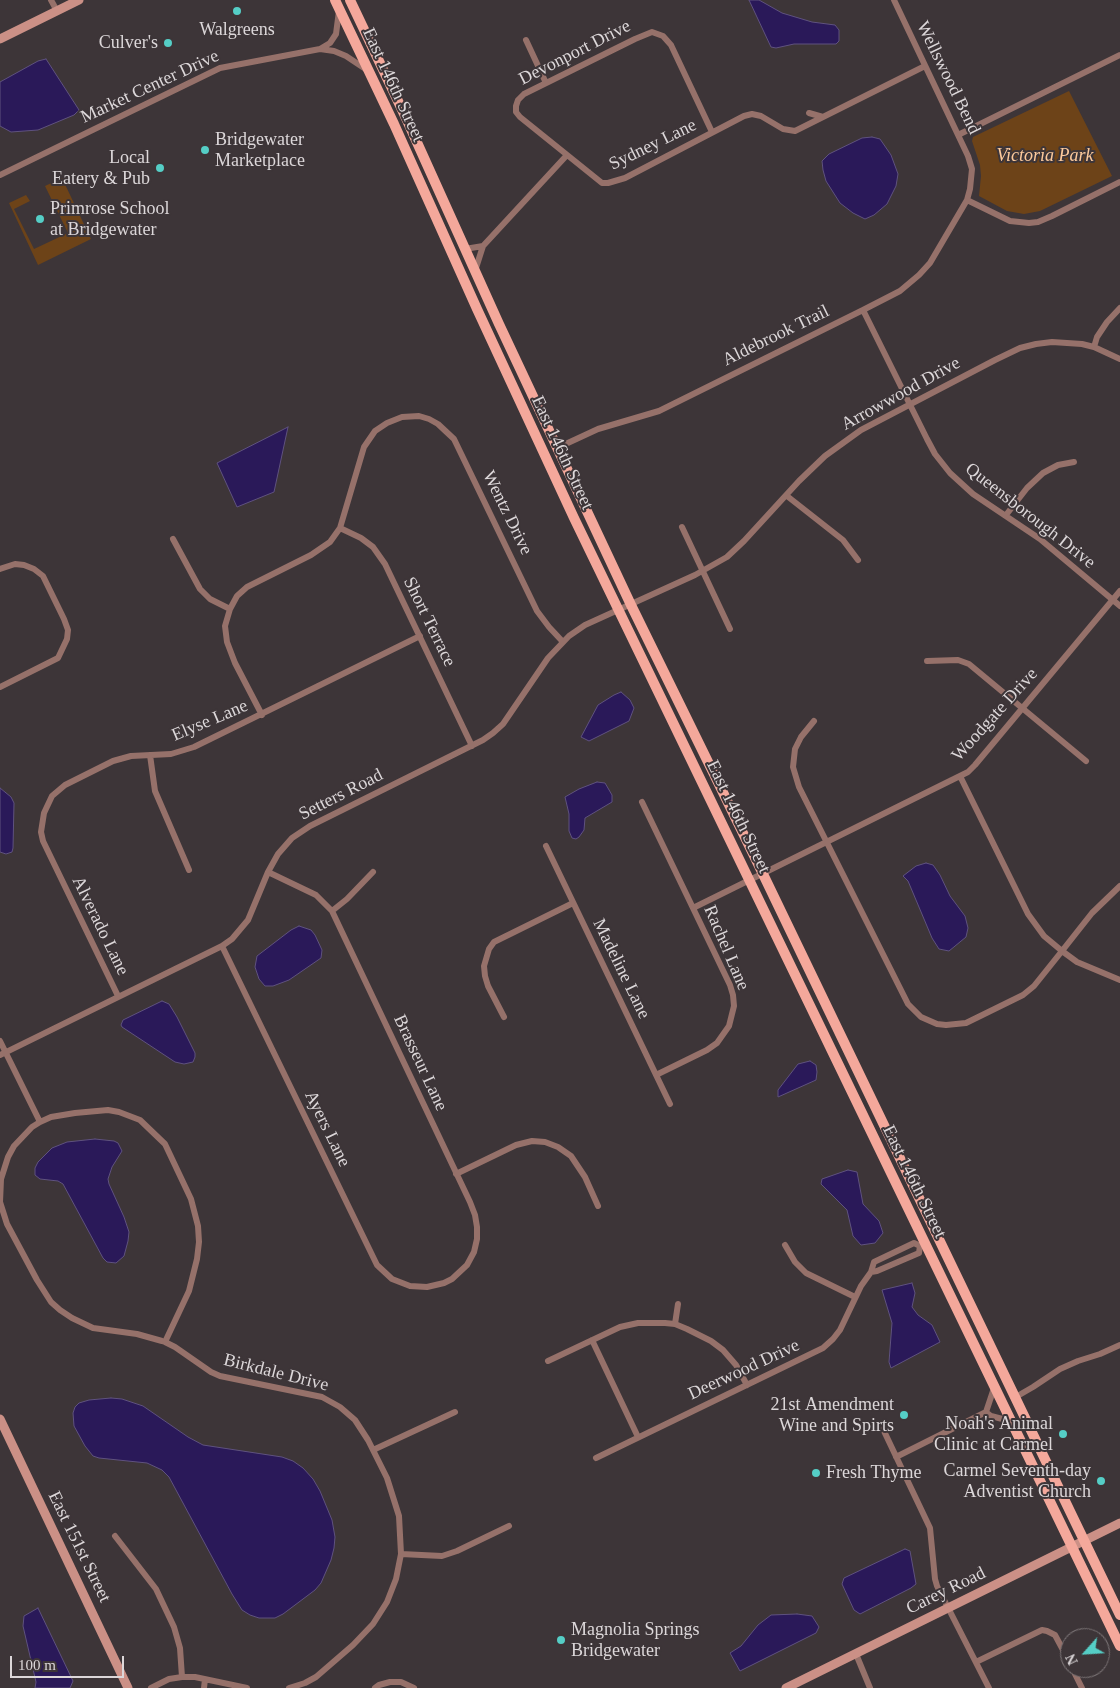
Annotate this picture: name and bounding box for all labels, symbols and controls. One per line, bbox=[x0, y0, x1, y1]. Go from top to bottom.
marker: Walgreens bbox=[231, 5, 243, 17]
street label: Devonport Drive bbox=[516, 16, 634, 90]
street label: Wellswood Bend bbox=[911, 18, 985, 138]
place label: Walgreens bbox=[199, 19, 275, 41]
street label: East 146th Street bbox=[357, 25, 429, 145]
place label: Culver's bbox=[99, 32, 158, 54]
marker: Culver's bbox=[162, 37, 174, 49]
street label: Market Center Drive bbox=[77, 46, 223, 128]
street label: Sydney Lane bbox=[606, 115, 700, 175]
place label: Bridgewater Marketplace bbox=[215, 129, 305, 172]
marker: Bridgewater Marketplace bbox=[199, 144, 211, 156]
park label: Victoria Park bbox=[996, 145, 1094, 167]
place label: Local Eatery & Pub bbox=[52, 147, 150, 190]
marker: Local Eatery & Pub bbox=[154, 162, 166, 174]
place label: Primrose School at Bridgewater bbox=[50, 198, 169, 240]
marker: Primrose School at Bridgewater bbox=[34, 213, 46, 225]
street label: Aldebrook Trail bbox=[719, 301, 833, 371]
street label: Arrowwood Drive bbox=[838, 352, 964, 436]
street label: East 146th Street bbox=[526, 393, 598, 513]
street label: Queensborough Drive bbox=[961, 458, 1099, 574]
street label: Wentz Drive bbox=[477, 467, 537, 559]
street label: Short Terrace bbox=[398, 574, 460, 670]
street label: Woodgate Drive bbox=[947, 664, 1043, 766]
street label: Elyse Lane bbox=[169, 695, 251, 747]
street label: East 146th Street bbox=[701, 757, 775, 877]
street label: Setters Road bbox=[295, 765, 387, 825]
street label: Alverado Lane bbox=[67, 873, 133, 979]
street label: Rachel Lane bbox=[698, 902, 754, 994]
street label: Madeline Lane bbox=[588, 916, 654, 1022]
street label: Brasseur Lane bbox=[388, 1012, 452, 1114]
street label: Ayers Lane bbox=[299, 1088, 355, 1170]
street label: East 146th Street bbox=[877, 1122, 951, 1242]
street label: Deerwood Drive bbox=[685, 1335, 803, 1405]
street label: Birkdale Drive bbox=[221, 1350, 331, 1396]
place label: 21st Amendment Wine and Spirts bbox=[771, 1394, 894, 1436]
marker: 21st Amendment Wine and Spirts bbox=[898, 1409, 910, 1421]
place label: Noah's Animal Clinic at Carmel bbox=[934, 1413, 1053, 1456]
marker: Noah's Animal Clinic at Carmel bbox=[1057, 1428, 1069, 1440]
place label: Carmel Seventh-day Adventist Church bbox=[944, 1460, 1091, 1502]
place label: Fresh Thyme bbox=[826, 1462, 921, 1484]
marker: Fresh Thyme bbox=[810, 1467, 822, 1479]
marker: Carmel Seventh-day Adventist Church bbox=[1095, 1475, 1107, 1487]
street label: East 151st Street bbox=[43, 1488, 115, 1606]
street label: Carey Road bbox=[903, 1563, 989, 1619]
place label: Magnolia Springs Bridgewater bbox=[571, 1619, 699, 1662]
north arrow bbox=[1060, 1628, 1110, 1678]
marker: Magnolia Springs Bridgewater bbox=[555, 1634, 567, 1646]
scale bar bbox=[12, 1646, 126, 1678]
text: N bbox=[1063, 1652, 1081, 1667]
text: 100 m bbox=[18, 1657, 56, 1673]

